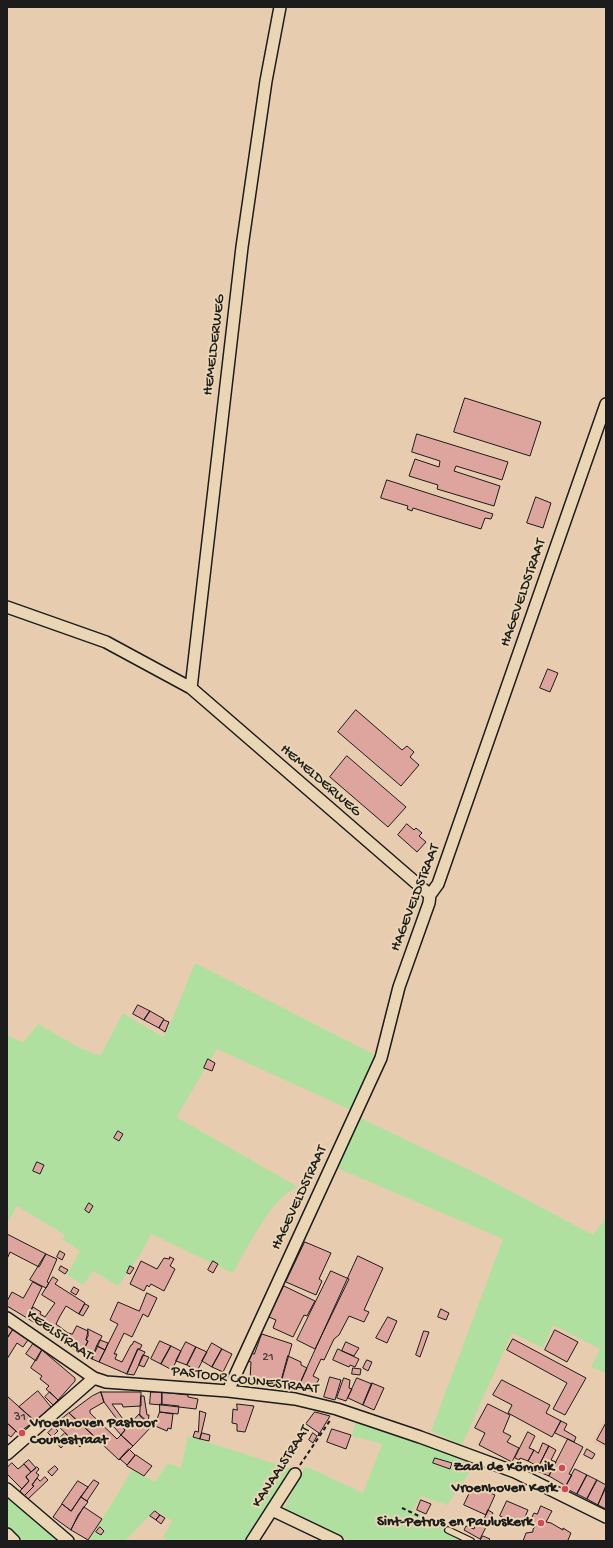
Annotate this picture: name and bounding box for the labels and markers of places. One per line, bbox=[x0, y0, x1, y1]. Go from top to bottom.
place label: Vroenhoven Pastoor Counestraat bbox=[30, 1415, 156, 1450]
marker: Vroenhoven Pastoor Counestraat bbox=[17, 1428, 27, 1438]
place label: Zaal de Kömmik bbox=[453, 1459, 554, 1477]
marker: Zaal de Kömmik bbox=[557, 1463, 567, 1473]
place label: Vroenhoven Kerk bbox=[452, 1480, 557, 1498]
marker: Vroenhoven Kerk bbox=[560, 1484, 570, 1494]
place label: Sint-Petrus en Pauluskerk bbox=[377, 1514, 533, 1532]
marker: Sint-Petrus en Pauluskerk bbox=[536, 1518, 546, 1528]

